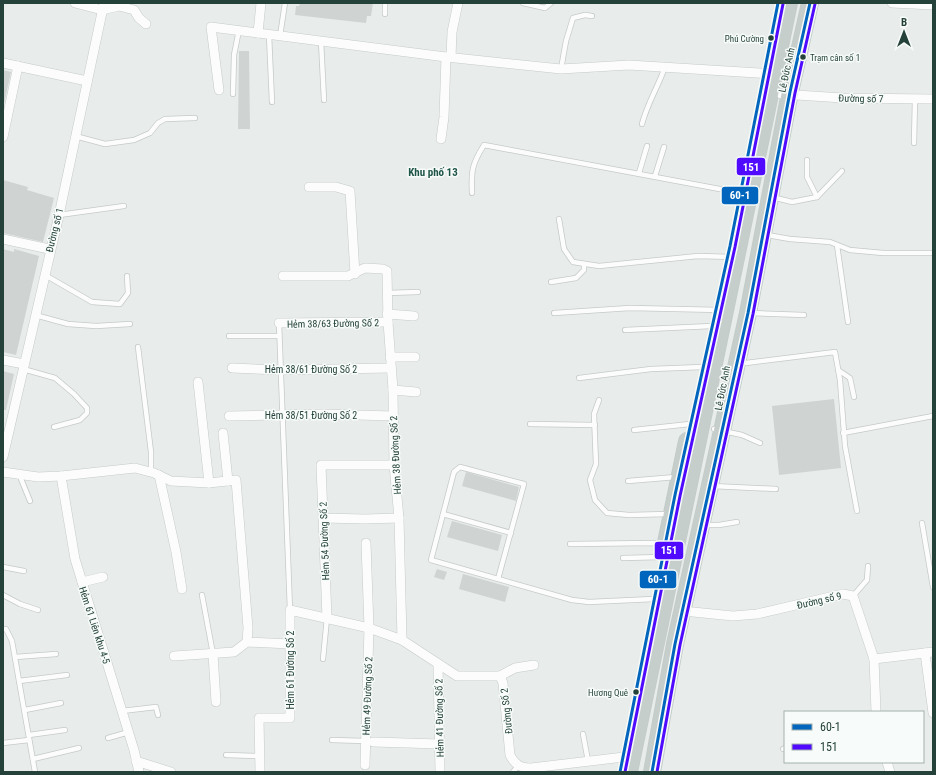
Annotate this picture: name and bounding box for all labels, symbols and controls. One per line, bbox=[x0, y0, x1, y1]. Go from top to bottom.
north arrow bbox=[884, 12, 924, 52]
text: B bbox=[901, 16, 907, 29]
marker: Phú Cường bbox=[766, 33, 776, 43]
place label: Phú Cường bbox=[725, 34, 764, 44]
street label: Lê Đức Anh bbox=[776, 47, 797, 93]
marker: Trạm cân số 1 bbox=[798, 52, 808, 62]
place label: Trạm cân số 1 bbox=[810, 53, 860, 63]
street label: Đường số 7 bbox=[838, 92, 884, 104]
line badge: 151 bbox=[736, 157, 766, 176]
text: 151 bbox=[743, 161, 759, 174]
district label: Khu phố 13 bbox=[408, 166, 458, 179]
line badge: 60-1 bbox=[721, 186, 759, 205]
text: 60-1 bbox=[730, 189, 750, 202]
street label: Đường số 1 bbox=[43, 207, 65, 253]
street label: Hẻm 38/63 Đường Số 2 bbox=[287, 316, 379, 330]
street label: Hẻm 38/61 Đường Số 2 bbox=[265, 363, 357, 375]
street label: Lê Đức Anh bbox=[713, 365, 732, 411]
street label: Hẻm 38/51 Đường Số 2 bbox=[265, 409, 357, 421]
street label: Hẻm 38 Đường Số 2 bbox=[387, 415, 403, 495]
street label: Hẻm 54 Đường Số 2 bbox=[317, 501, 331, 581]
line badge: 151 bbox=[654, 541, 684, 560]
text: 151 bbox=[661, 544, 677, 557]
line badge: 60-1 bbox=[639, 570, 677, 589]
text: 60-1 bbox=[648, 573, 668, 586]
street label: Hẻm 61 Liên khu 4-5 bbox=[77, 585, 112, 665]
street label: Đường số 9 bbox=[796, 589, 842, 611]
street label: Hẻm 61 Đường Số 2 bbox=[284, 631, 296, 709]
street label: Hẻm 49 Đường Số 2 bbox=[360, 656, 374, 736]
street label: Hẻm 41 Đường Số 2 bbox=[432, 678, 446, 757]
street label: Đường Số 2 bbox=[498, 687, 514, 734]
marker: Hương Quê bbox=[631, 687, 641, 697]
place label: Hương Quê bbox=[588, 688, 628, 698]
legend bbox=[784, 711, 924, 763]
text: 60-1 bbox=[820, 720, 841, 734]
text: 151 bbox=[820, 740, 838, 754]

